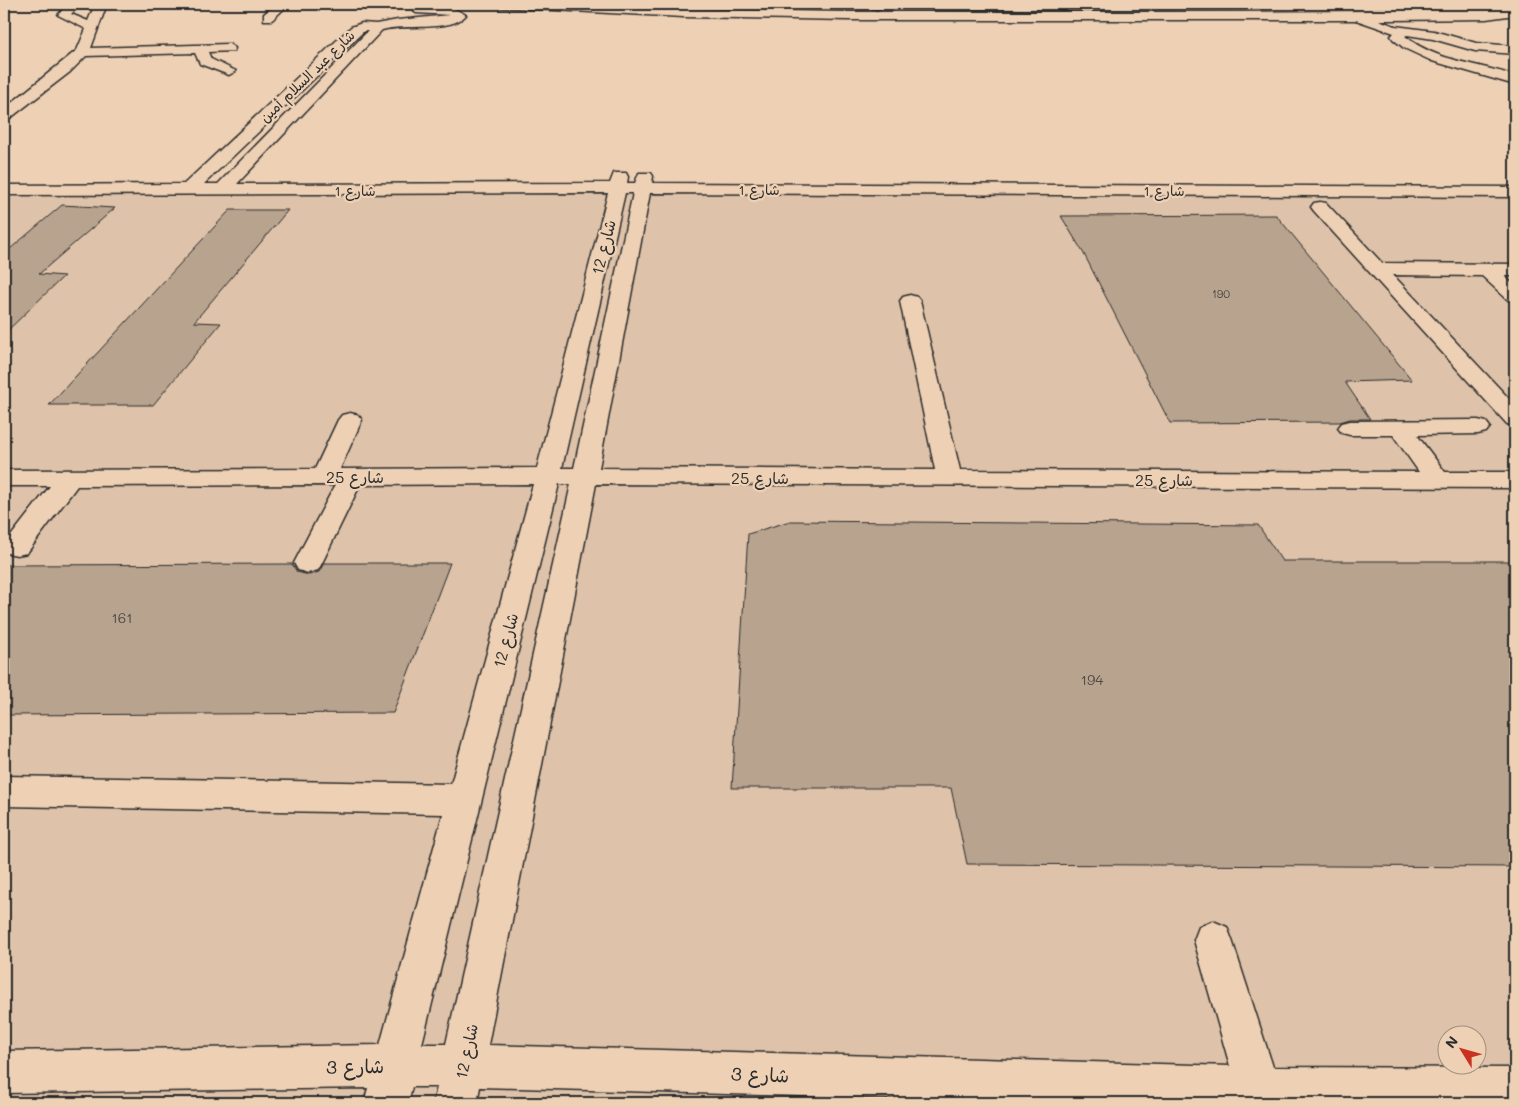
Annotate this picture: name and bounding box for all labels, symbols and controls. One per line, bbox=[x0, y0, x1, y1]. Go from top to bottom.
street label: شارع عبد السلام أمين bbox=[255, 26, 360, 128]
street label: شارع 1 bbox=[738, 180, 780, 200]
street label: شارع 1 bbox=[334, 181, 376, 201]
street label: شارع 1 bbox=[1143, 181, 1185, 201]
street label: شارع 12 bbox=[586, 217, 622, 277]
house number: 190 bbox=[1212, 286, 1230, 301]
street label: شارع 25 bbox=[326, 466, 384, 489]
street label: شارع 25 bbox=[731, 467, 789, 490]
street label: شارع 25 bbox=[1135, 469, 1193, 492]
house number: 161 bbox=[112, 608, 132, 627]
street label: شارع 12 bbox=[488, 610, 524, 670]
house number: 194 bbox=[1081, 670, 1104, 689]
street label: شارع 12 bbox=[450, 1022, 484, 1081]
north arrow bbox=[1436, 1024, 1486, 1074]
text: N bbox=[1440, 1032, 1462, 1052]
street label: شارع 3 bbox=[326, 1053, 384, 1081]
street label: شارع 3 bbox=[730, 1060, 790, 1090]

